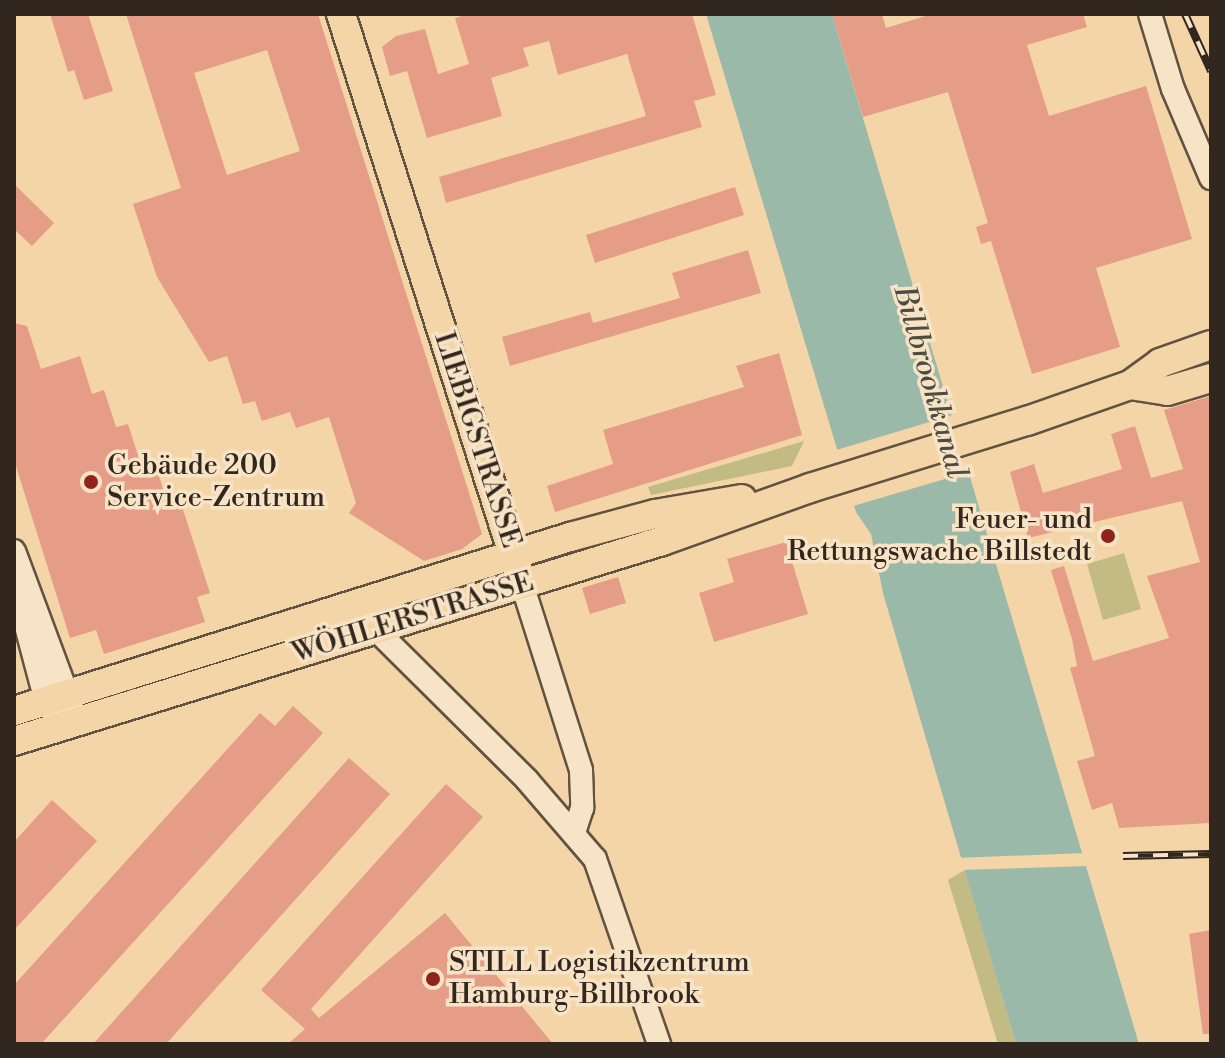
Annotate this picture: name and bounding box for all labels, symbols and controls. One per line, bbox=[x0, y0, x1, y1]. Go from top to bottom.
water label: Billbrookkanal bbox=[885, 281, 975, 483]
street label: LIEBIGSTRASSE bbox=[426, 328, 528, 552]
place label: Gebäude 200 Service-Zentrum bbox=[107, 449, 325, 515]
marker: Gebäude 200 Service-Zentrum bbox=[82, 473, 100, 491]
place label: Feuer- und Rettungswache Billstedt bbox=[787, 503, 1092, 569]
marker: Feuer- und Rettungswache Billstedt bbox=[1099, 527, 1117, 545]
street label: WÖHLERSTRASSE bbox=[288, 565, 538, 671]
place label: STILL Logistikzentrum Hamburg-Billbrook bbox=[449, 946, 750, 1012]
marker: STILL Logistikzentrum Hamburg-Billbrook bbox=[424, 970, 442, 988]

